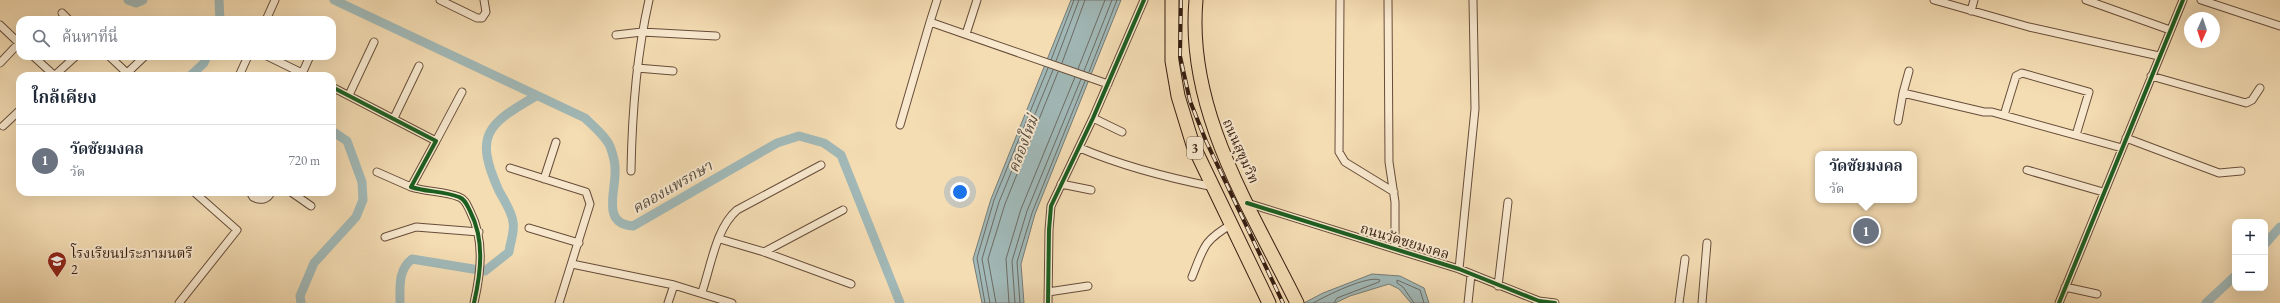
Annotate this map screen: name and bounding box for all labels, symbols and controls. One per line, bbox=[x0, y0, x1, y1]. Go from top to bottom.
north arrow bbox=[2184, 12, 2220, 48]
search box bbox=[16, 16, 336, 60]
icon: search bbox=[30, 27, 52, 49]
text: ค้นหาที่นี่ bbox=[62, 27, 118, 46]
text: ใกล้เคียง bbox=[32, 86, 97, 108]
water label: คลองใหม่ bbox=[1002, 111, 1043, 175]
street label: ถนนสุขุมวิท bbox=[1219, 116, 1263, 186]
road number: 3 bbox=[1187, 137, 1203, 159]
text: วัดชัยมงคล bbox=[70, 139, 144, 158]
popup bbox=[1815, 151, 1917, 203]
text: 1 bbox=[42, 152, 48, 169]
text: 720 m bbox=[289, 152, 320, 169]
water label: คลองแพรกษา bbox=[628, 156, 716, 217]
text: วัดชัยมงคล bbox=[1829, 156, 1903, 175]
text: วัด bbox=[70, 163, 85, 180]
text: วัด bbox=[1829, 180, 1844, 197]
your location bbox=[950, 182, 970, 202]
pin: 1 bbox=[1853, 216, 1879, 246]
street label: ถนนวัดชยมงคล bbox=[1358, 219, 1452, 263]
map controls bbox=[2232, 219, 2268, 291]
button: + bbox=[2232, 219, 2268, 255]
place label: โรงเรียนประภามนตรี 2 bbox=[70, 243, 192, 278]
school or university icon: โรงเรียนประภามนตรี 2 bbox=[46, 250, 68, 278]
button: − bbox=[2232, 255, 2268, 291]

